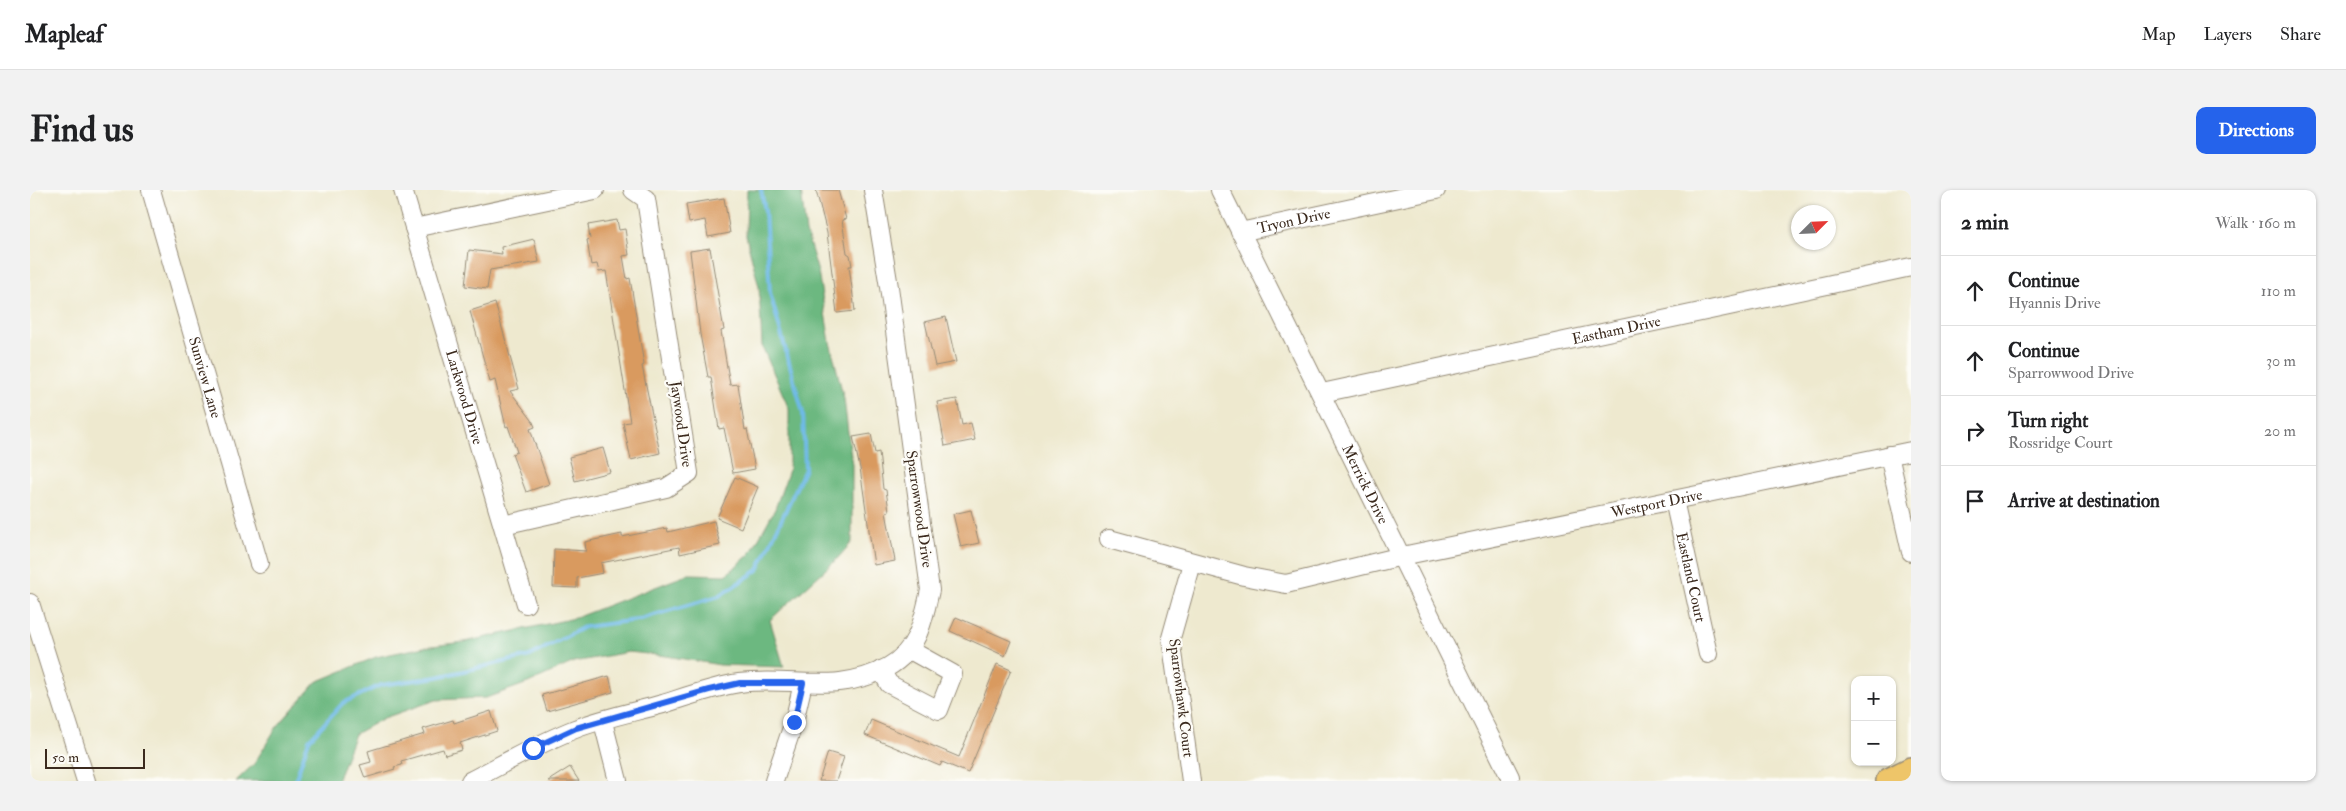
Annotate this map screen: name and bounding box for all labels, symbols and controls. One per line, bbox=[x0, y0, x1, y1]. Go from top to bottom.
text: Mapleaf bbox=[25, 19, 104, 50]
text: Map bbox=[2142, 23, 2176, 46]
text: Layers bbox=[2204, 23, 2252, 46]
text: Share bbox=[2280, 23, 2321, 46]
button: Directions bbox=[2196, 107, 2316, 154]
text: Find us bbox=[30, 108, 134, 152]
street label: Tryon Drive bbox=[1256, 203, 1332, 238]
north arrow bbox=[1791, 205, 1836, 250]
text: 2 min bbox=[1961, 209, 2009, 236]
text: Walk · 160 m bbox=[2215, 213, 2296, 233]
text: Continue bbox=[2008, 269, 2079, 293]
icon: ahead bbox=[1961, 277, 1989, 305]
text: 110 m bbox=[2261, 281, 2296, 301]
text: Hyannis Drive bbox=[2008, 293, 2101, 313]
street label: Eastham Drive bbox=[1570, 311, 1662, 349]
street label: Sunview Lane bbox=[184, 334, 226, 420]
text: Continue bbox=[2008, 339, 2079, 363]
street label: Larkwood Drive bbox=[441, 347, 488, 447]
icon: ahead bbox=[1961, 347, 1989, 375]
text: 30 m bbox=[2266, 351, 2296, 371]
text: Sparrowwood Drive bbox=[2008, 363, 2134, 383]
street label: Jaywood Drive bbox=[664, 379, 696, 468]
text: Turn right bbox=[2008, 409, 2088, 433]
icon: right bbox=[1961, 417, 1989, 445]
text: 20 m bbox=[2264, 421, 2296, 441]
text: Rossridge Court bbox=[2008, 433, 2113, 453]
street label: Merrick Drive bbox=[1338, 441, 1393, 527]
street label: Sparrowwood Drive bbox=[900, 449, 937, 569]
street label: Westport Drive bbox=[1608, 485, 1704, 522]
icon: arrive bbox=[1961, 487, 1989, 515]
text: Arrive at destination bbox=[2008, 489, 2160, 513]
street label: Eastland Court bbox=[1672, 530, 1710, 624]
street label: Sparrowhawk Court bbox=[1163, 638, 1198, 759]
map controls bbox=[1851, 676, 1896, 766]
button: + bbox=[1851, 676, 1896, 721]
route end bbox=[783, 711, 806, 734]
button: − bbox=[1851, 721, 1896, 766]
route start bbox=[522, 737, 545, 760]
scale bar bbox=[45, 746, 145, 769]
text: 50 m bbox=[52, 749, 79, 766]

